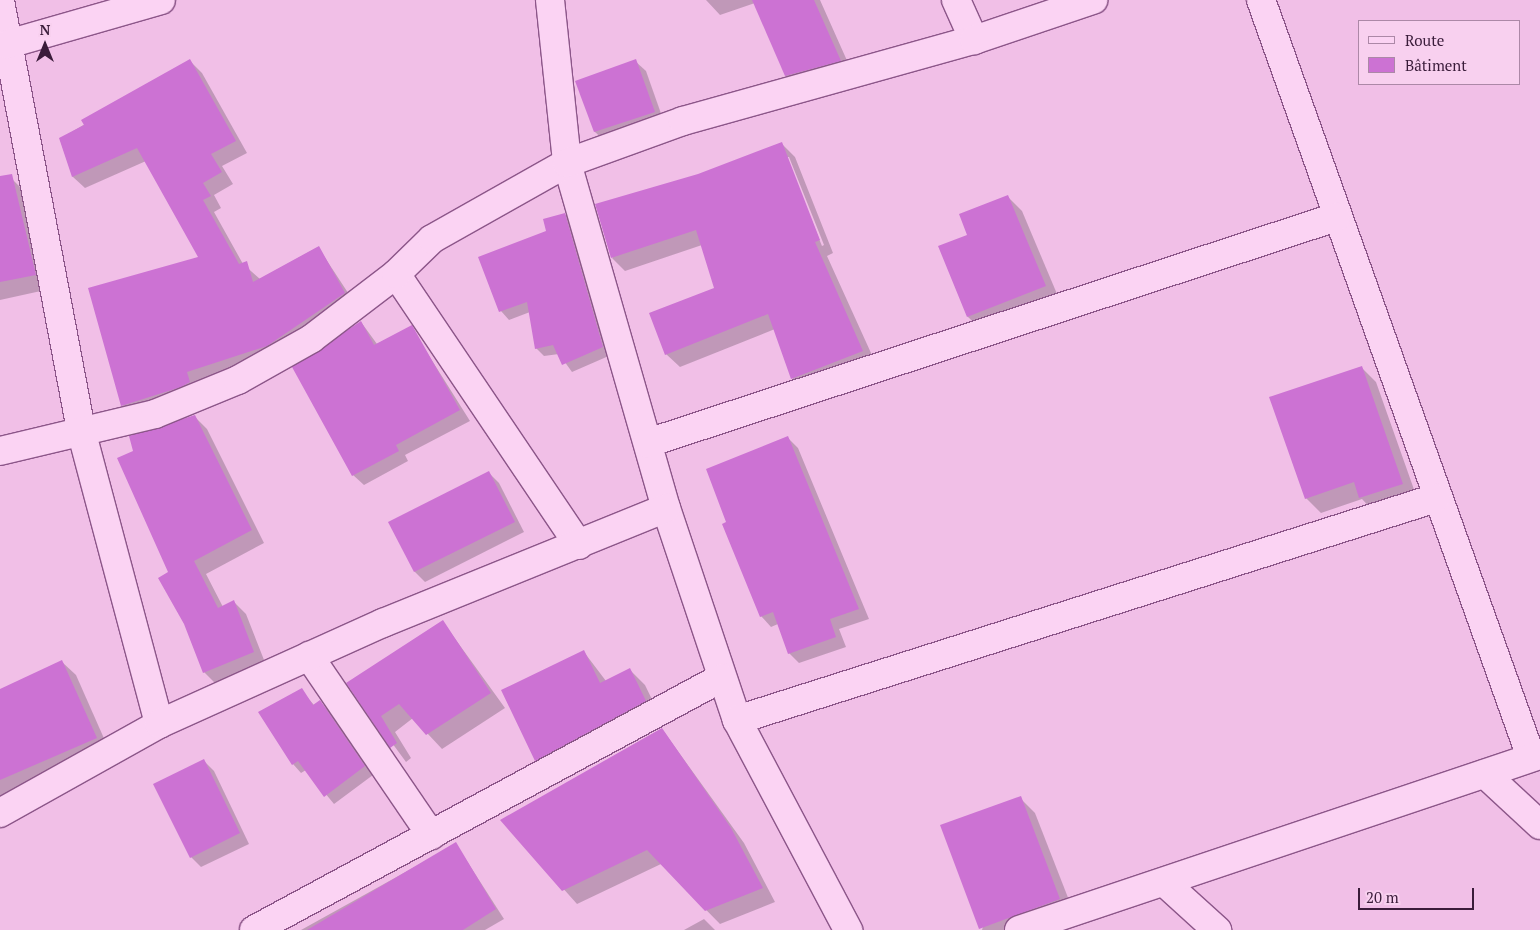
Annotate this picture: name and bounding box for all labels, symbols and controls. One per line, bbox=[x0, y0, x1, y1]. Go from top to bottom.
north arrow bbox=[20, 20, 70, 70]
text: N bbox=[40, 20, 50, 39]
legend bbox=[1358, 20, 1520, 85]
text: Route bbox=[1405, 30, 1444, 50]
text: Bâtiment bbox=[1405, 55, 1467, 75]
scale bar bbox=[1360, 878, 1476, 910]
text: 20 m bbox=[1366, 887, 1399, 907]

